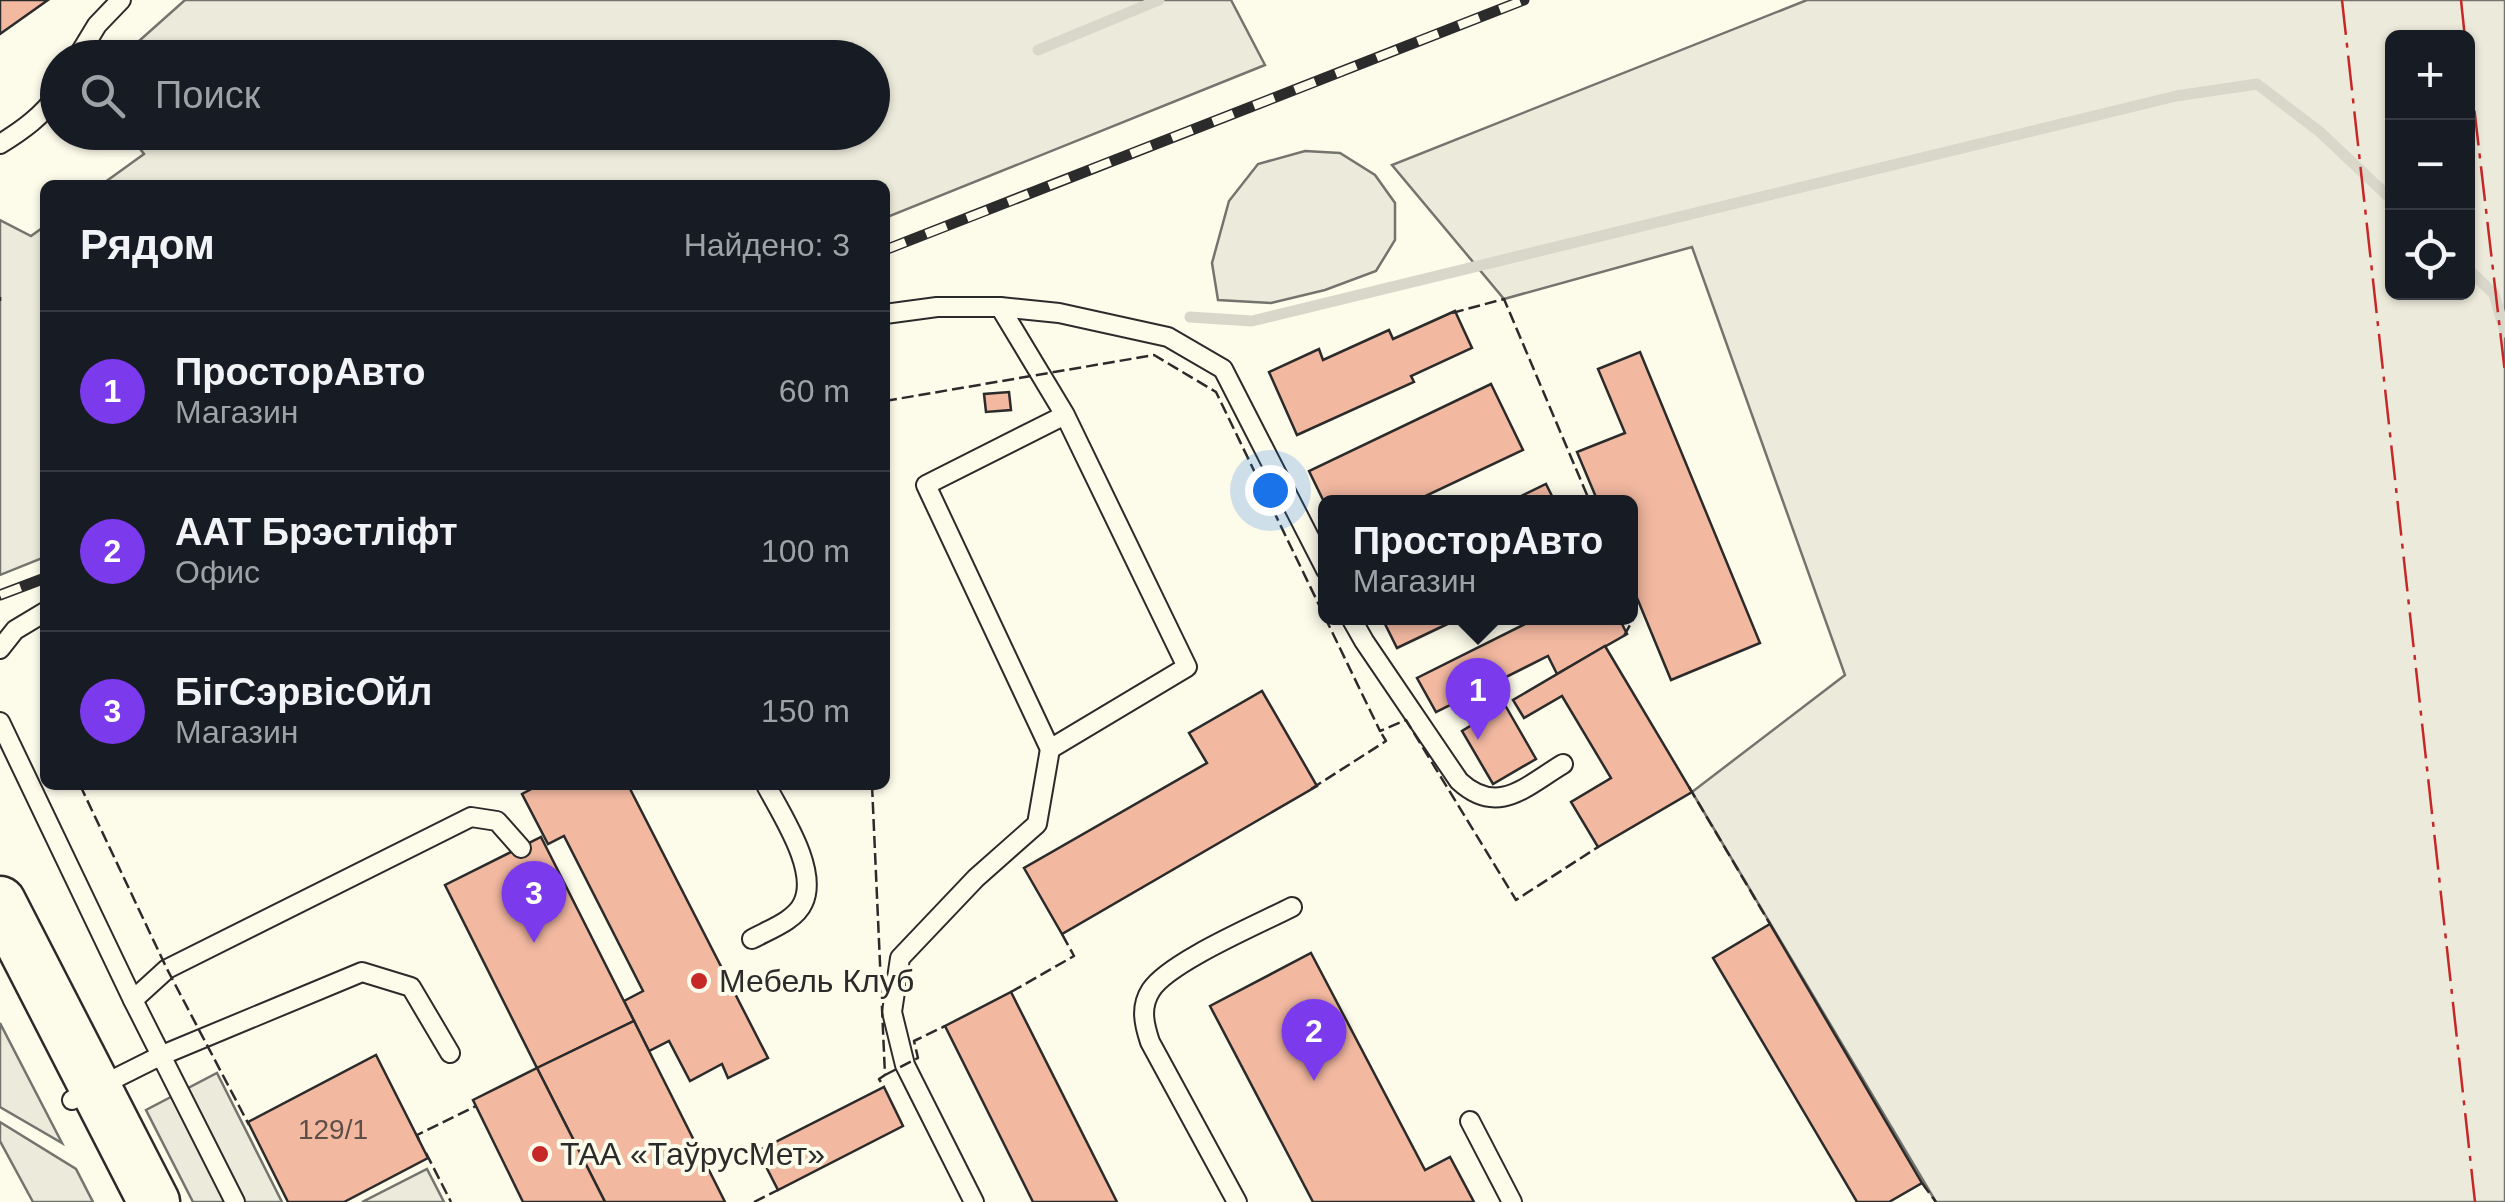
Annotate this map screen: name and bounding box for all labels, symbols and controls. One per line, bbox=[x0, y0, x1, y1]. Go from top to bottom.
map controls bbox=[2385, 30, 2475, 300]
button: + bbox=[2385, 30, 2475, 120]
search box bbox=[40, 40, 890, 150]
icon: search bbox=[75, 68, 130, 123]
text: Поиск bbox=[155, 74, 260, 116]
button: − bbox=[2385, 120, 2475, 210]
button: locate bbox=[2385, 210, 2475, 300]
text: Рядом bbox=[80, 221, 215, 268]
text: Найдено: 3 bbox=[684, 227, 850, 263]
text: ПросторАвто bbox=[175, 351, 426, 393]
text: 1 bbox=[104, 373, 121, 409]
text: 60 m bbox=[779, 373, 850, 409]
text: Магазин bbox=[175, 394, 298, 430]
your location bbox=[1245, 465, 1296, 516]
popup bbox=[1318, 495, 1638, 625]
text: ААТ Брэстліфт bbox=[175, 511, 458, 553]
text: ПросторАвто bbox=[1353, 520, 1603, 562]
text: 2 bbox=[104, 533, 121, 569]
text: 100 m bbox=[761, 533, 850, 569]
text: Офис bbox=[175, 554, 260, 590]
text: Магазин bbox=[1353, 563, 1476, 599]
pin: 1 bbox=[1446, 658, 1510, 740]
text: БігСэрвісОйл bbox=[175, 671, 432, 713]
text: 3 bbox=[104, 693, 121, 729]
text: 150 m bbox=[761, 693, 850, 729]
text: Магазин bbox=[175, 714, 298, 750]
pin: 3 bbox=[502, 860, 566, 943]
place label: Мебель Клуб bbox=[719, 963, 914, 999]
marker: Мебель Клуб bbox=[688, 970, 710, 992]
pin: 2 bbox=[1282, 998, 1346, 1081]
house number: 129/1 bbox=[298, 1114, 368, 1145]
place label: ТАА «ТаўрусМет» bbox=[560, 1136, 825, 1172]
marker: ТАА «ТаўрусМет» bbox=[529, 1143, 551, 1165]

